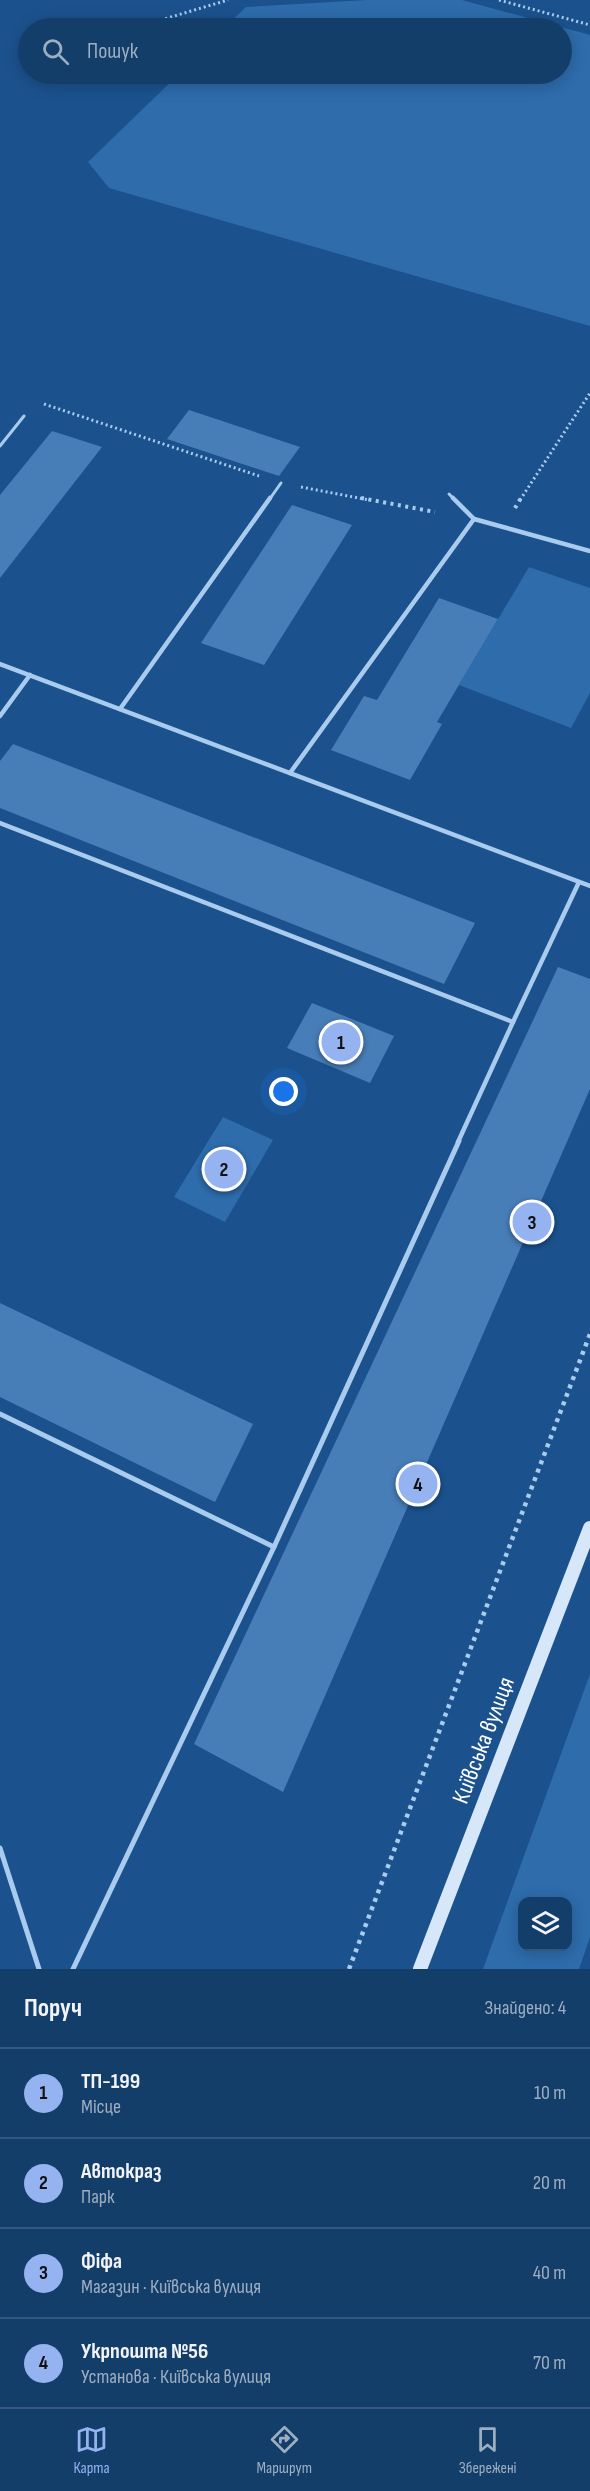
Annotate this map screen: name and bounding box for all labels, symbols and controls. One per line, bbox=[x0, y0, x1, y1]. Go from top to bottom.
search box bbox=[18, 18, 572, 84]
icon: search bbox=[39, 35, 72, 68]
text: Пошук bbox=[87, 38, 138, 65]
pin: 1 bbox=[322, 1020, 360, 1064]
your location bbox=[269, 1077, 298, 1106]
pin: 2 bbox=[204, 1146, 244, 1192]
pin: 3 bbox=[512, 1200, 552, 1244]
pin: 4 bbox=[398, 1462, 438, 1506]
street label: Київська вулиця bbox=[446, 1673, 521, 1808]
map controls bbox=[518, 1897, 572, 1951]
button: layers bbox=[518, 1897, 572, 1951]
text: Поруч bbox=[24, 1993, 82, 2024]
text: Знайдено: 4 bbox=[484, 1996, 566, 2020]
text: ТП-199 bbox=[81, 2068, 140, 2095]
text: 1 bbox=[40, 2081, 47, 2105]
text: 10 m bbox=[534, 2081, 566, 2105]
text: Місце bbox=[81, 2095, 121, 2119]
text: Автокраз bbox=[81, 2158, 161, 2185]
text: 2 bbox=[39, 2171, 48, 2195]
text: 20 m bbox=[533, 2171, 566, 2195]
text: Парк bbox=[81, 2185, 115, 2209]
text: Фiфа bbox=[81, 2248, 122, 2275]
text: 3 bbox=[39, 2261, 48, 2285]
text: 40 m bbox=[533, 2261, 566, 2285]
text: Магазин · Київська вулиця bbox=[81, 2275, 261, 2299]
text: Укрпошта №56 bbox=[81, 2338, 208, 2365]
text: 4 bbox=[39, 2351, 48, 2375]
text: 70 m bbox=[533, 2351, 566, 2375]
text: Установа · Київська вулиця bbox=[81, 2365, 271, 2389]
tab: Карта bbox=[73, 2423, 110, 2478]
tab: Маршрут bbox=[257, 2423, 312, 2478]
tab: Збережені bbox=[459, 2423, 517, 2478]

